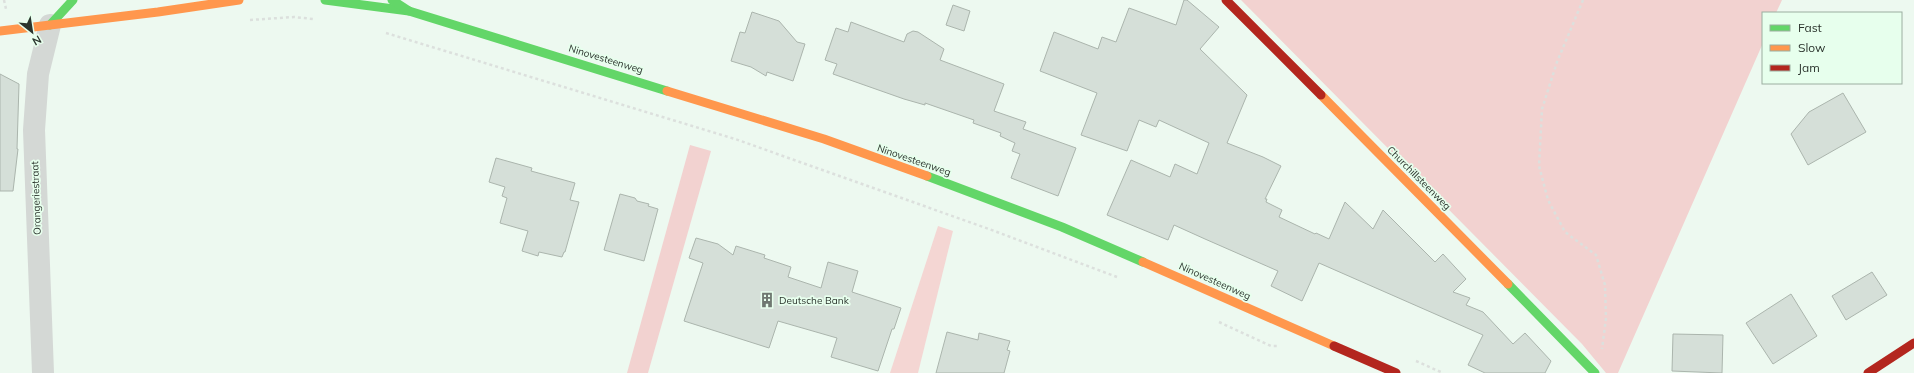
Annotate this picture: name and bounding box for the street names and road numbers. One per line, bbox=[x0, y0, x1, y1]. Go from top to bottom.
street label: Ninovesteenweg bbox=[567, 42, 645, 76]
street label: Ninovesteenweg bbox=[875, 141, 953, 179]
street label: Churchillsteenweg bbox=[1384, 143, 1454, 213]
street label: Orangeriestraat bbox=[28, 161, 44, 235]
street label: Ninovesteenweg bbox=[1177, 259, 1253, 303]

